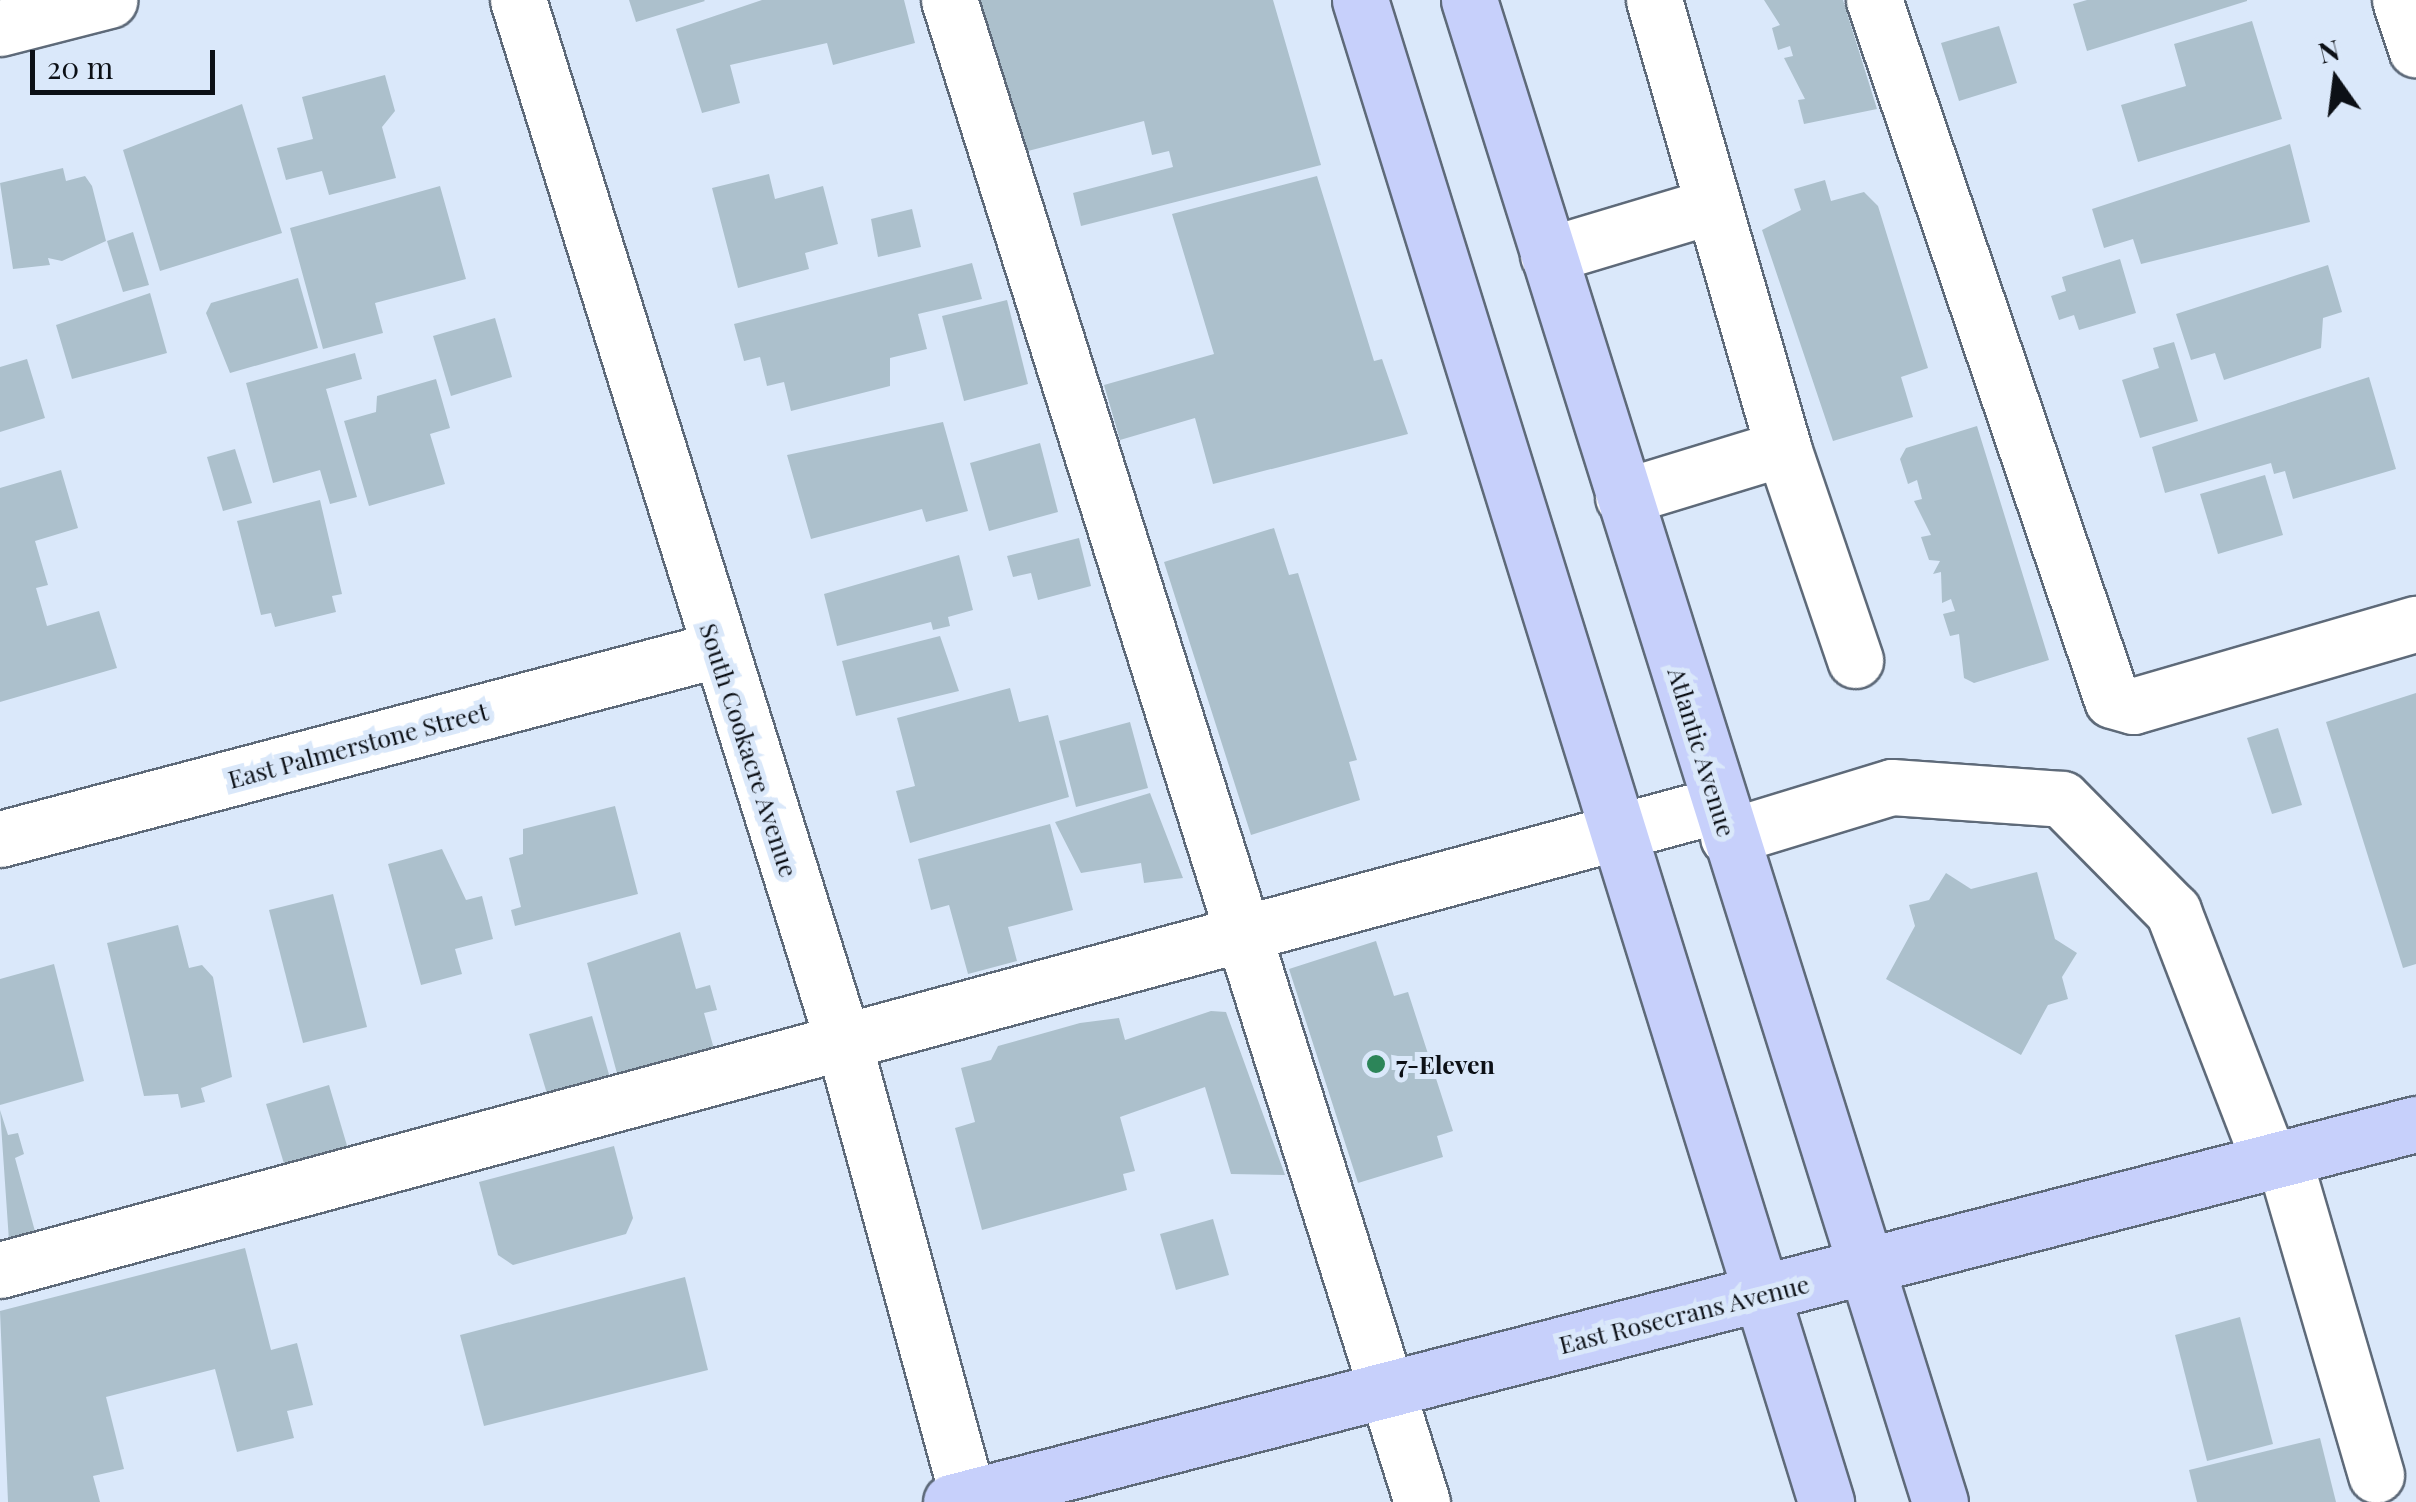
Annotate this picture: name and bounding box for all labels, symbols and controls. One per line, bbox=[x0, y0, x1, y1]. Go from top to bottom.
scale bar bbox=[35, 30, 220, 92]
north arrow bbox=[2286, 30, 2386, 130]
text: N bbox=[2314, 30, 2343, 71]
text: 20 m bbox=[47, 47, 113, 87]
street label: South Cookacre Avenue bbox=[694, 619, 804, 881]
street label: Atlantic Avenue bbox=[1662, 663, 1742, 841]
street label: East Palmerstone Street bbox=[224, 696, 492, 794]
place label: 7-Eleven bbox=[1396, 1049, 1495, 1079]
marker: 7-Eleven bbox=[1365, 1053, 1387, 1075]
street label: East Rosecrans Avenue bbox=[1555, 1268, 1813, 1360]

